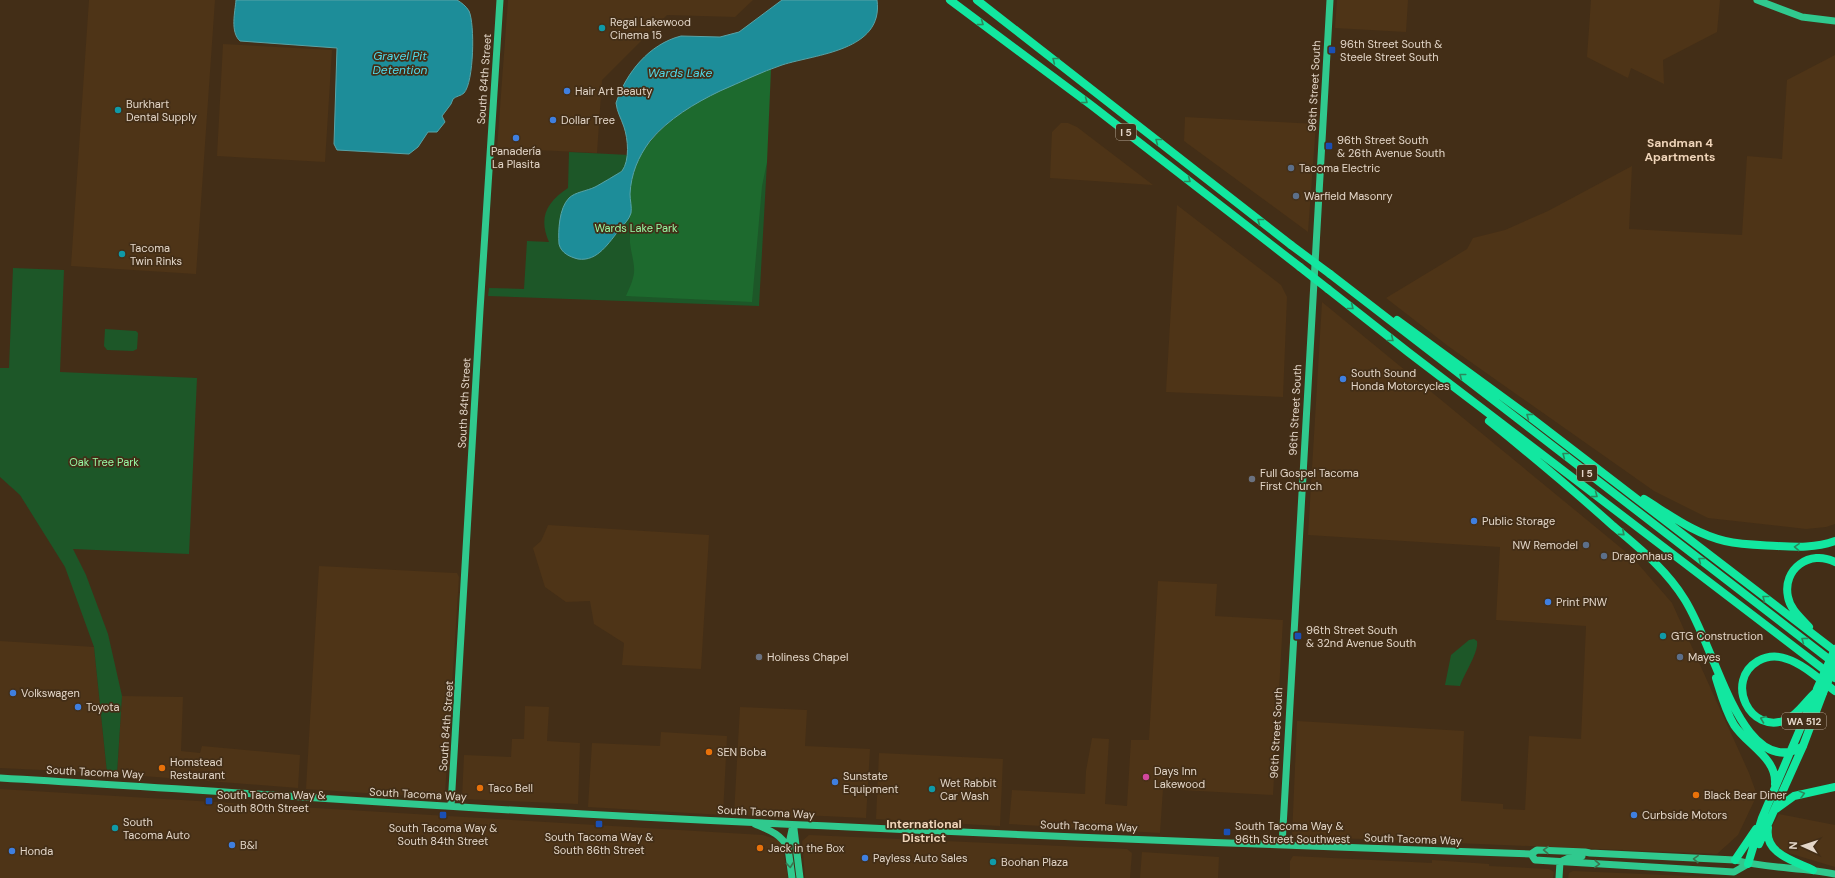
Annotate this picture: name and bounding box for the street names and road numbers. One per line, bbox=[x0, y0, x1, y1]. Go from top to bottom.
street label: South 84th Street bbox=[474, 33, 494, 125]
street label: 96th Street South bbox=[1305, 40, 1323, 132]
road number: I 5 bbox=[1116, 124, 1136, 140]
street label: South 84th Street bbox=[455, 357, 473, 449]
street label: 96th Street South bbox=[1286, 364, 1304, 456]
road number: I 5 bbox=[1577, 465, 1597, 481]
street label: South 84th Street bbox=[436, 680, 456, 772]
street label: 96th Street South bbox=[1267, 687, 1285, 779]
road number: WA 512 bbox=[1782, 713, 1826, 729]
street label: South Tacoma Way bbox=[46, 762, 144, 782]
street label: South Tacoma Way bbox=[369, 784, 467, 804]
street label: South Tacoma Way bbox=[717, 802, 815, 822]
street label: South Tacoma Way bbox=[1040, 817, 1138, 835]
street label: South Tacoma Way bbox=[1364, 830, 1462, 848]

